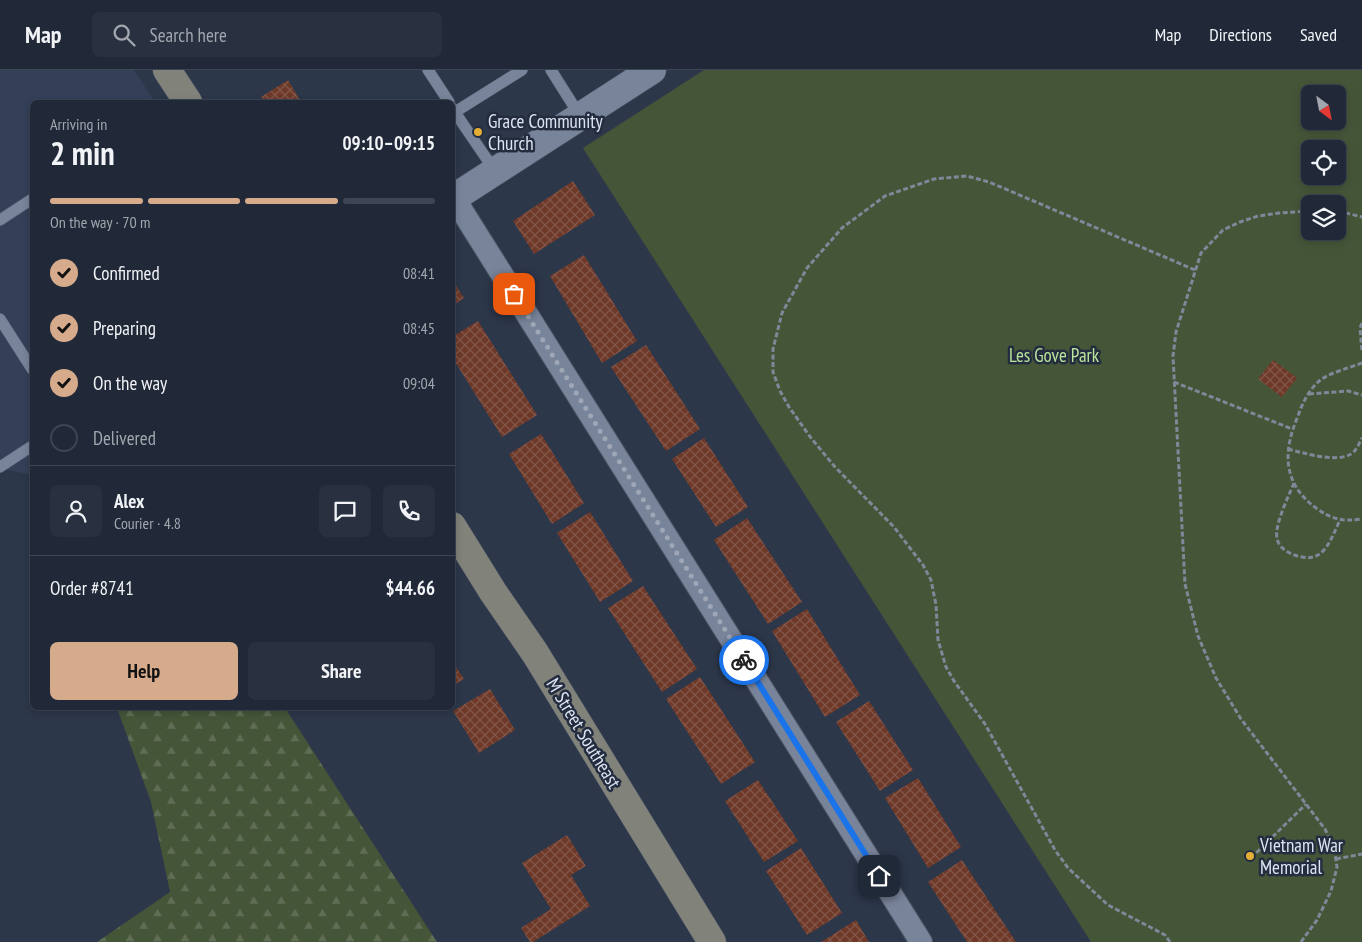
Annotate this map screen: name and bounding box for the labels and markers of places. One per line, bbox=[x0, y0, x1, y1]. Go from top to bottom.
place label: Grace Community Church bbox=[488, 109, 603, 155]
marker: Grace Community Church bbox=[472, 126, 484, 138]
pin bbox=[493, 273, 535, 315]
place label: Vietnam War Memorial bbox=[1259, 833, 1344, 879]
marker: Vietnam War Memorial bbox=[1244, 850, 1256, 862]
pin bbox=[858, 855, 900, 897]

